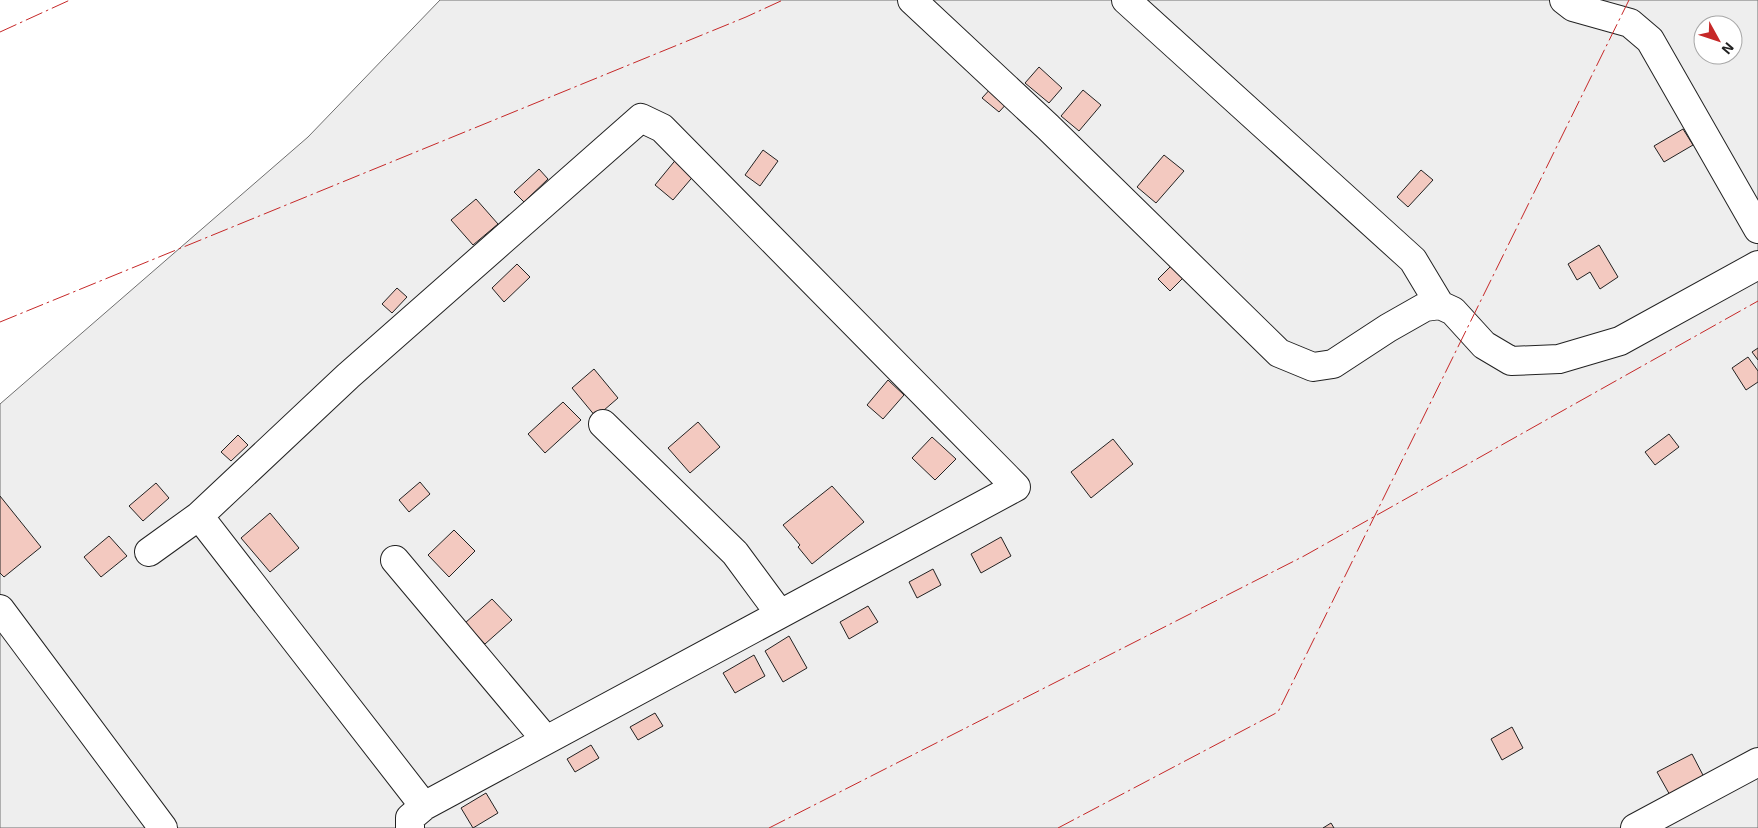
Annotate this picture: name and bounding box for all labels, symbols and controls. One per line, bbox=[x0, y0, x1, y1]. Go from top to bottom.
north arrow bbox=[1693, 15, 1743, 65]
text: N bbox=[1719, 39, 1738, 58]

